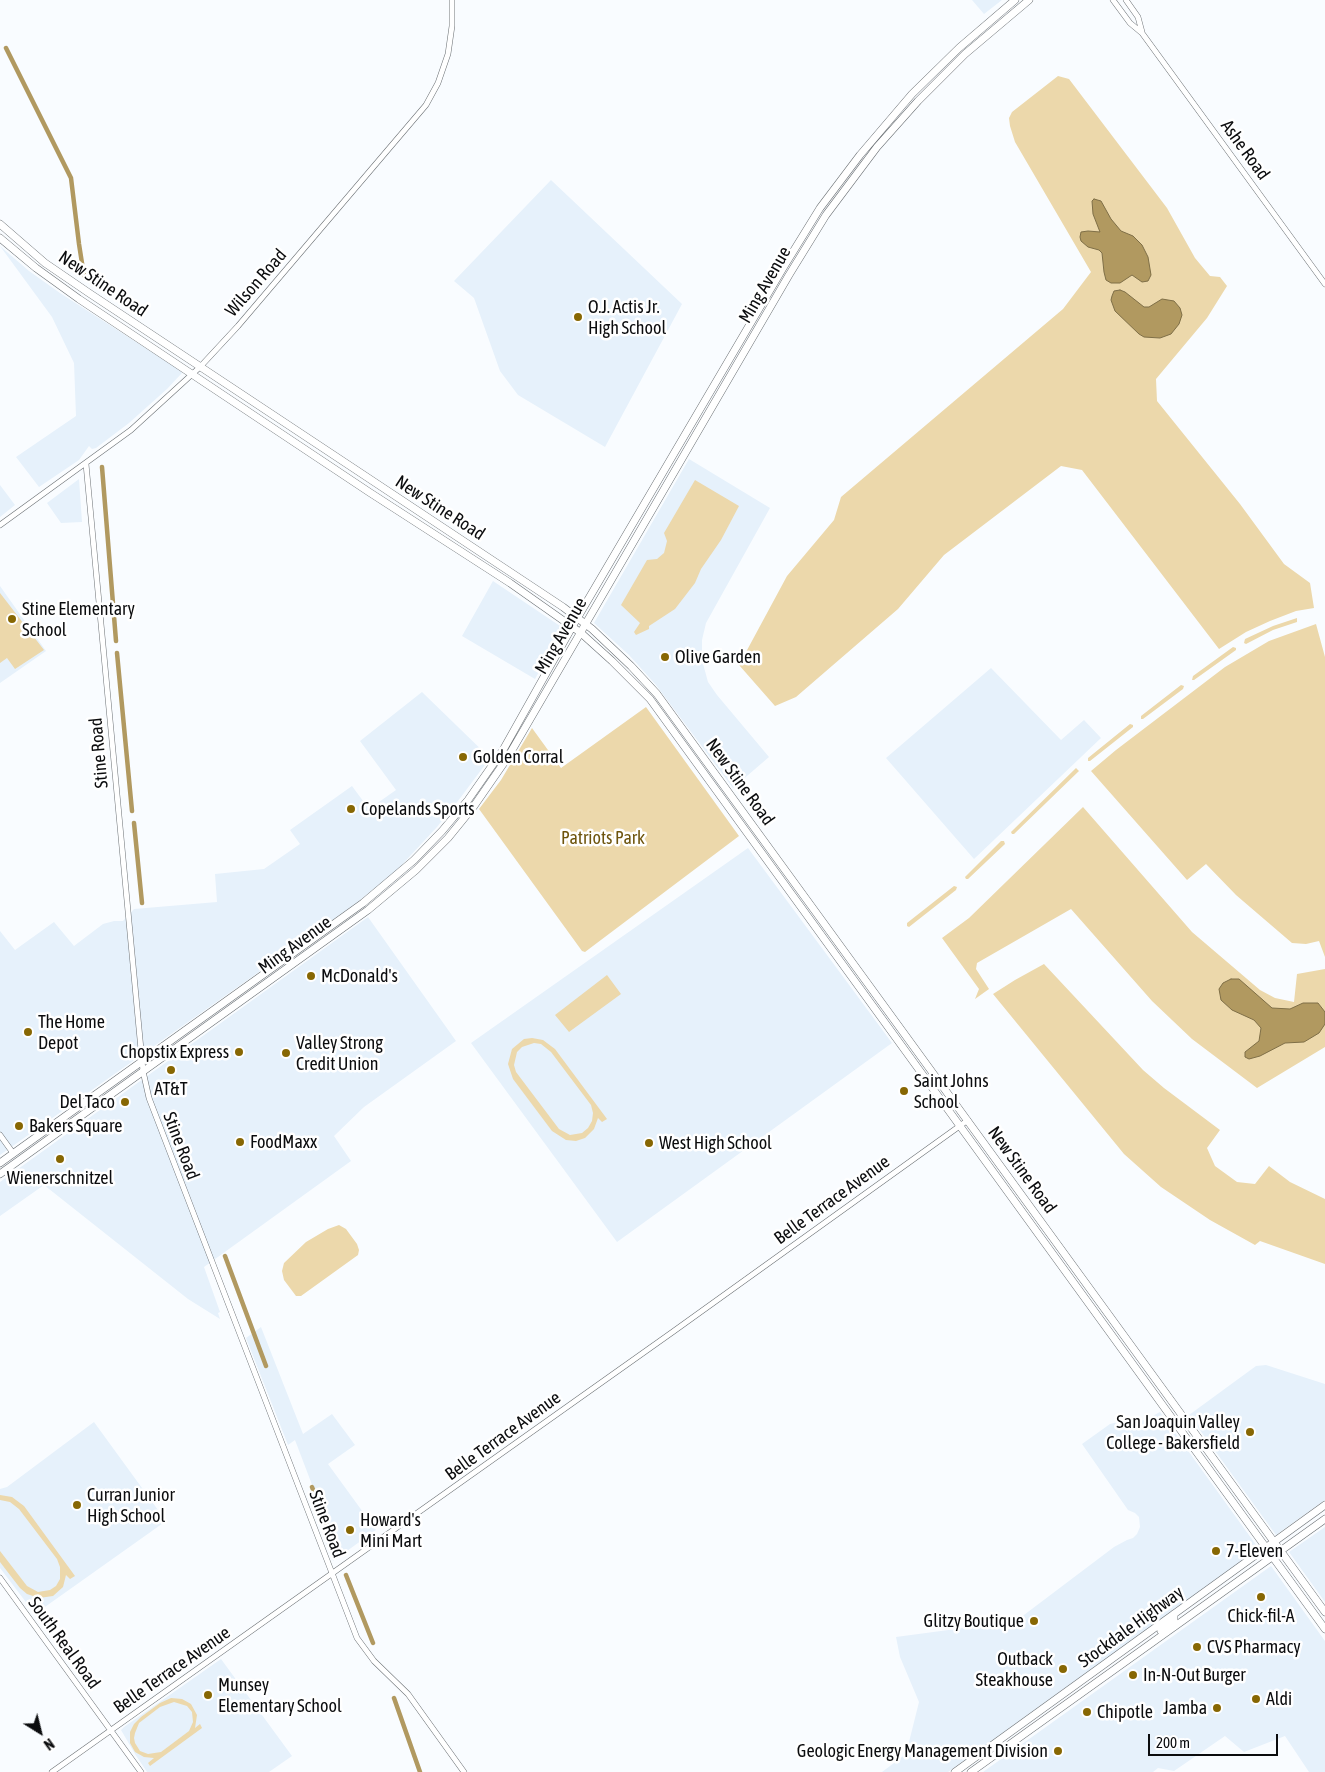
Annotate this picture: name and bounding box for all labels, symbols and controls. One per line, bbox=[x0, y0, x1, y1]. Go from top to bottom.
street label: Ashe Road bbox=[1216, 116, 1274, 184]
street label: Ming Avenue bbox=[734, 243, 796, 327]
street label: Wilson Road bbox=[221, 245, 291, 321]
street label: New Stine Road bbox=[54, 246, 152, 322]
place label: O.J. Actis Jr. High School bbox=[588, 296, 666, 338]
marker: O.J. Actis Jr. High School bbox=[572, 311, 584, 323]
street label: New Stine Road bbox=[391, 471, 489, 545]
street label: Ming Avenue bbox=[530, 594, 592, 678]
place label: Stine Elementary School bbox=[22, 598, 135, 640]
marker: Stine Elementary School bbox=[6, 613, 18, 625]
place label: Olive Garden bbox=[675, 646, 761, 668]
marker: Olive Garden bbox=[659, 651, 671, 663]
street label: Stine Road bbox=[85, 717, 113, 789]
street label: New Stine Road bbox=[701, 734, 779, 830]
place label: Golden Corral bbox=[473, 746, 563, 768]
marker: Golden Corral bbox=[457, 751, 469, 763]
place label: Copelands Sports bbox=[361, 798, 475, 820]
marker: Copelands Sports bbox=[345, 803, 357, 815]
park label: Patriots Park bbox=[561, 827, 645, 849]
street label: Ming Avenue bbox=[254, 911, 336, 979]
place label: McDonald's bbox=[321, 965, 398, 987]
marker: McDonald's bbox=[305, 970, 317, 982]
place label: The Home Depot bbox=[38, 1011, 105, 1054]
marker: The Home Depot bbox=[22, 1026, 34, 1038]
place label: Valley Strong Credit Union bbox=[296, 1032, 383, 1074]
place label: Chopstix Express bbox=[120, 1041, 229, 1063]
marker: Chopstix Express bbox=[233, 1046, 245, 1058]
marker: Valley Strong Credit Union bbox=[280, 1047, 292, 1059]
marker: AT&T bbox=[165, 1064, 177, 1076]
place label: Saint Johns School bbox=[914, 1070, 988, 1112]
place label: AT&T bbox=[154, 1078, 188, 1100]
marker: Saint Johns School bbox=[898, 1085, 910, 1097]
place label: Del Taco bbox=[59, 1091, 115, 1113]
marker: Del Taco bbox=[119, 1096, 131, 1108]
street label: Stine Road bbox=[158, 1109, 204, 1183]
place label: Bakers Square bbox=[29, 1115, 122, 1137]
marker: Bakers Square bbox=[13, 1120, 25, 1132]
street label: New Stine Road bbox=[983, 1122, 1061, 1218]
place label: FoodMaxx bbox=[250, 1131, 317, 1153]
place label: West High School bbox=[659, 1132, 772, 1154]
marker: FoodMaxx bbox=[234, 1136, 246, 1148]
marker: West High School bbox=[643, 1137, 655, 1149]
street label: Belle Terrace Avenue bbox=[770, 1151, 894, 1249]
marker: Wienerschnitzel bbox=[54, 1153, 66, 1165]
place label: Wienerschnitzel bbox=[7, 1167, 113, 1189]
street label: Belle Terrace Avenue bbox=[441, 1387, 565, 1485]
place label: San Joaquin Valley College - Bakersfield bbox=[1106, 1411, 1240, 1454]
marker: San Joaquin Valley College - Bakersfield bbox=[1244, 1426, 1256, 1438]
place label: Curran Junior High School bbox=[87, 1484, 175, 1526]
street label: Stine Road bbox=[304, 1487, 350, 1561]
marker: Curran Junior High School bbox=[71, 1499, 83, 1511]
place label: Howard's Mini Mart bbox=[360, 1509, 422, 1552]
marker: Howard's Mini Mart bbox=[344, 1524, 356, 1536]
place label: 7-Eleven bbox=[1226, 1540, 1283, 1562]
marker: 7-Eleven bbox=[1210, 1545, 1222, 1557]
street label: Stockdale Highway bbox=[1074, 1582, 1188, 1672]
marker: Chick-fil-A bbox=[1255, 1591, 1267, 1603]
street label: South Real Road bbox=[23, 1593, 105, 1693]
place label: Chick-fil-A bbox=[1227, 1605, 1295, 1627]
place label: Glitzy Boutique bbox=[924, 1610, 1024, 1632]
marker: Glitzy Boutique bbox=[1028, 1615, 1040, 1627]
street label: Belle Terrace Avenue bbox=[110, 1622, 234, 1718]
place label: CVS Pharmacy bbox=[1207, 1636, 1301, 1658]
marker: CVS Pharmacy bbox=[1191, 1641, 1203, 1653]
place label: Outback Steakhouse bbox=[976, 1648, 1053, 1690]
marker: Outback Steakhouse bbox=[1057, 1663, 1069, 1675]
place label: In-N-Out Burger bbox=[1143, 1664, 1246, 1686]
marker: In-N-Out Burger bbox=[1127, 1669, 1139, 1681]
place label: Munsey Elementary School bbox=[218, 1674, 342, 1716]
place label: Aldi bbox=[1266, 1688, 1292, 1710]
marker: Munsey Elementary School bbox=[202, 1689, 214, 1701]
marker: Aldi bbox=[1250, 1693, 1262, 1705]
place label: Jamba bbox=[1163, 1697, 1207, 1719]
place label: Chipotle bbox=[1097, 1701, 1153, 1723]
marker: Jamba bbox=[1211, 1702, 1223, 1714]
marker: Chipotle bbox=[1081, 1706, 1093, 1718]
north arrow bbox=[15, 1707, 65, 1757]
scale bar bbox=[1150, 1724, 1280, 1756]
text: 200 m bbox=[1156, 1734, 1190, 1751]
text: N bbox=[41, 1735, 57, 1753]
place label: Geologic Energy Management Division bbox=[797, 1740, 1048, 1762]
marker: Geologic Energy Management Division bbox=[1052, 1745, 1064, 1757]

